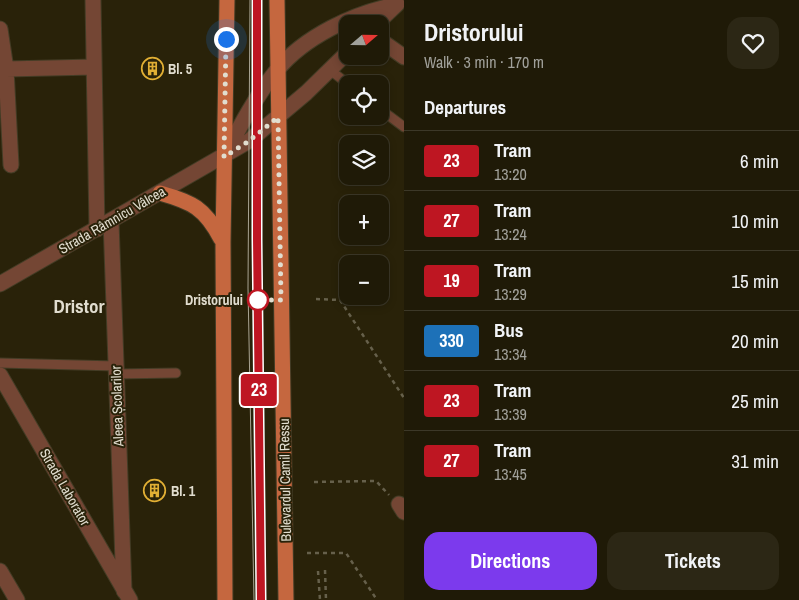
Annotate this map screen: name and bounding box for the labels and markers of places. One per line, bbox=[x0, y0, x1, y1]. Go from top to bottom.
building icon: Bl. 5 bbox=[140, 57, 164, 81]
place label: Bl. 5 bbox=[168, 60, 193, 78]
marker: Dristorului bbox=[247, 289, 269, 311]
place label: Dristorului bbox=[185, 291, 243, 309]
building icon: Bl. 1 bbox=[143, 479, 167, 503]
place label: Bl. 1 bbox=[171, 482, 196, 500]

